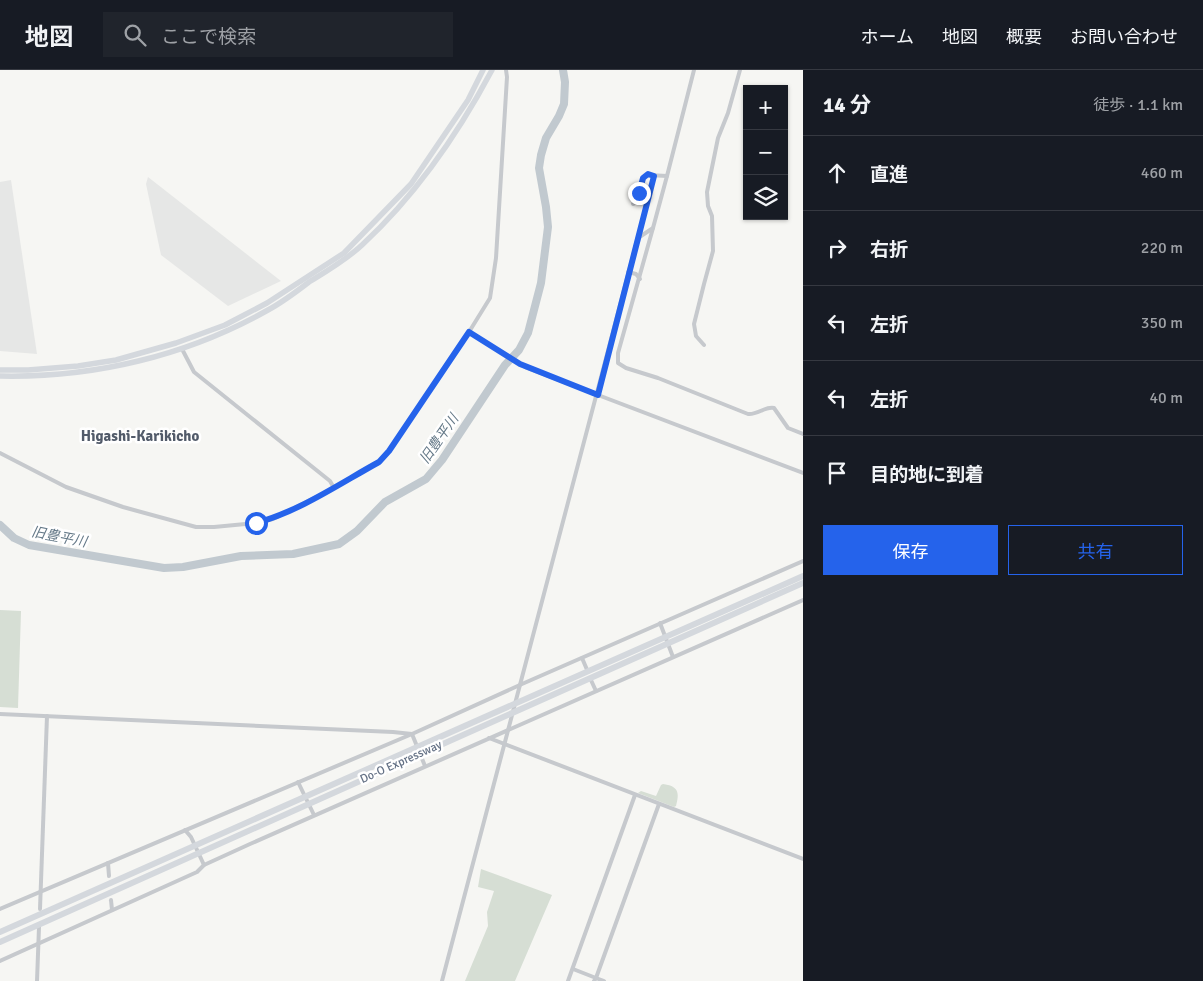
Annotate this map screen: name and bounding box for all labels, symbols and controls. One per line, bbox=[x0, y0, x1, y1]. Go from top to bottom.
search box bbox=[103, 12, 453, 57]
icon: search bbox=[121, 21, 149, 49]
text: 地図 bbox=[25, 22, 73, 52]
text: ここで検索 bbox=[161, 25, 256, 49]
text: ホーム bbox=[861, 26, 914, 48]
text: 地図 bbox=[942, 26, 978, 48]
text: 概要 bbox=[1006, 26, 1042, 48]
text: お問い合わせ bbox=[1070, 26, 1178, 48]
map controls bbox=[743, 85, 788, 220]
button: + bbox=[743, 85, 788, 130]
text: 14 分 bbox=[823, 92, 871, 118]
text: 徒歩 · 1.1 km bbox=[1093, 95, 1183, 115]
button: − bbox=[743, 130, 788, 175]
icon: ahead bbox=[823, 159, 851, 187]
text: 直進 bbox=[870, 163, 908, 187]
text: 460 m bbox=[1141, 163, 1183, 183]
button: layers bbox=[743, 175, 788, 220]
route end bbox=[628, 182, 651, 205]
icon: right bbox=[823, 234, 851, 262]
text: 右折 bbox=[870, 238, 908, 262]
text: 220 m bbox=[1141, 238, 1183, 258]
icon: left bbox=[823, 309, 851, 337]
text: 左折 bbox=[870, 313, 908, 337]
text: 350 m bbox=[1141, 313, 1183, 333]
icon: left bbox=[823, 384, 851, 412]
text: 左折 bbox=[870, 388, 908, 412]
text: 40 m bbox=[1149, 388, 1183, 408]
water label: 旧豊平川 bbox=[416, 410, 463, 467]
district label: Higashi-Karikicho bbox=[81, 427, 199, 445]
icon: arrive bbox=[823, 459, 851, 487]
text: 目的地に到着 bbox=[870, 463, 984, 487]
route start bbox=[245, 512, 268, 535]
water label: 旧豊平川 bbox=[30, 523, 90, 551]
button: 保存 bbox=[823, 525, 998, 575]
button: 共有 bbox=[1008, 525, 1183, 575]
street label: Do-O Expressway bbox=[358, 737, 445, 787]

